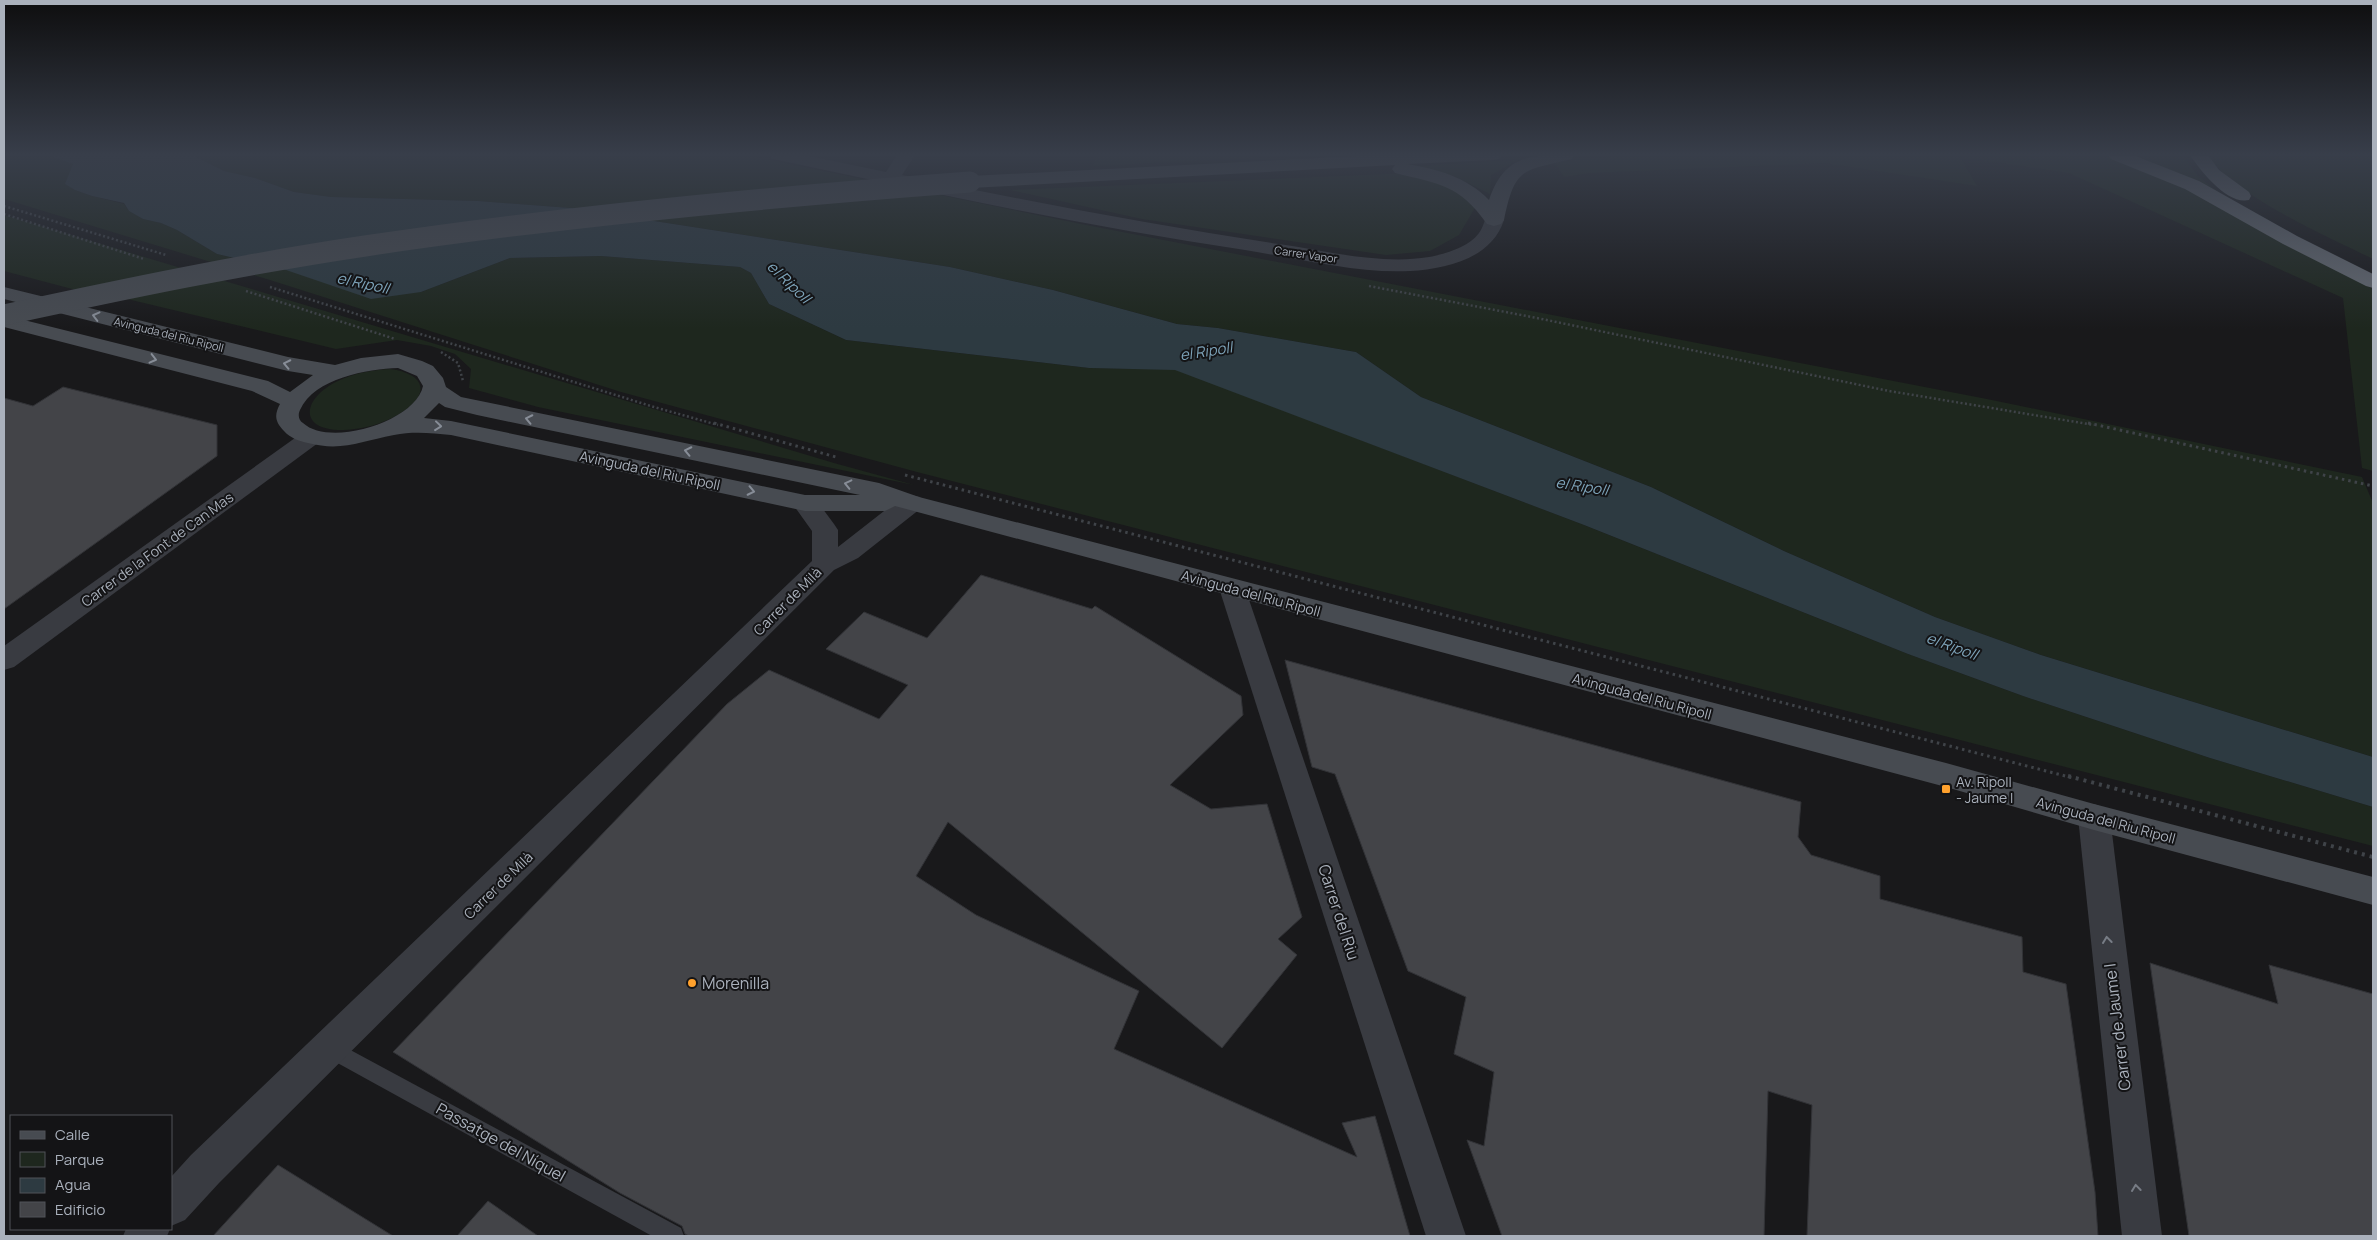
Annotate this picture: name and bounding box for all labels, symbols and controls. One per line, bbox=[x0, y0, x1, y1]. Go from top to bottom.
street label: Carrer Vapor bbox=[1273, 242, 1339, 266]
water label: el Ripoll bbox=[763, 256, 817, 310]
water label: el Ripoll bbox=[335, 267, 394, 299]
one-way arrow bbox=[91, 311, 100, 322]
street label: Avinguda del Riu Ripoll bbox=[113, 313, 225, 355]
water label: el Ripoll bbox=[1178, 336, 1236, 366]
one-way arrow bbox=[148, 353, 157, 364]
one-way arrow bbox=[283, 359, 292, 370]
one-way arrow bbox=[525, 414, 534, 425]
one-way arrow bbox=[435, 420, 443, 431]
street label: Avinguda del Riu Ripoll bbox=[578, 446, 722, 494]
one-way arrow bbox=[684, 447, 693, 457]
water label: el Ripoll bbox=[1554, 471, 1612, 501]
one-way arrow bbox=[843, 479, 852, 490]
one-way arrow bbox=[747, 485, 756, 496]
street label: Carrer de la Font de Can Mas bbox=[77, 487, 237, 611]
street label: Carrer de Milà bbox=[749, 563, 825, 639]
street label: Avinguda del Riu Ripoll bbox=[1179, 565, 1323, 621]
water label: el Ripoll bbox=[1924, 627, 1983, 666]
street label: Avinguda del Riu Ripoll bbox=[1570, 668, 1714, 724]
place label: Av. Ripoll - Jaume I bbox=[1956, 772, 2013, 807]
marker: Av. Ripoll - Jaume I bbox=[1940, 783, 1952, 795]
street label: Avinguda del Riu Ripoll bbox=[2034, 792, 2178, 848]
street label: Carrer de Milà bbox=[459, 847, 537, 923]
street label: Carrer del Riu bbox=[1313, 861, 1365, 963]
one-way arrow bbox=[2102, 935, 2112, 944]
street label: Carrer de Jaume I bbox=[2098, 962, 2136, 1092]
place label: Morenilla bbox=[702, 972, 769, 994]
marker: Morenilla bbox=[686, 977, 698, 989]
street label: Passatge del Níquel bbox=[432, 1097, 570, 1187]
legend bbox=[10, 1115, 172, 1230]
text: Calle bbox=[55, 1124, 90, 1145]
text: Parque bbox=[55, 1149, 104, 1170]
text: Agua bbox=[55, 1174, 91, 1195]
one-way arrow bbox=[2131, 1184, 2142, 1192]
text: Edificio bbox=[55, 1199, 106, 1220]

